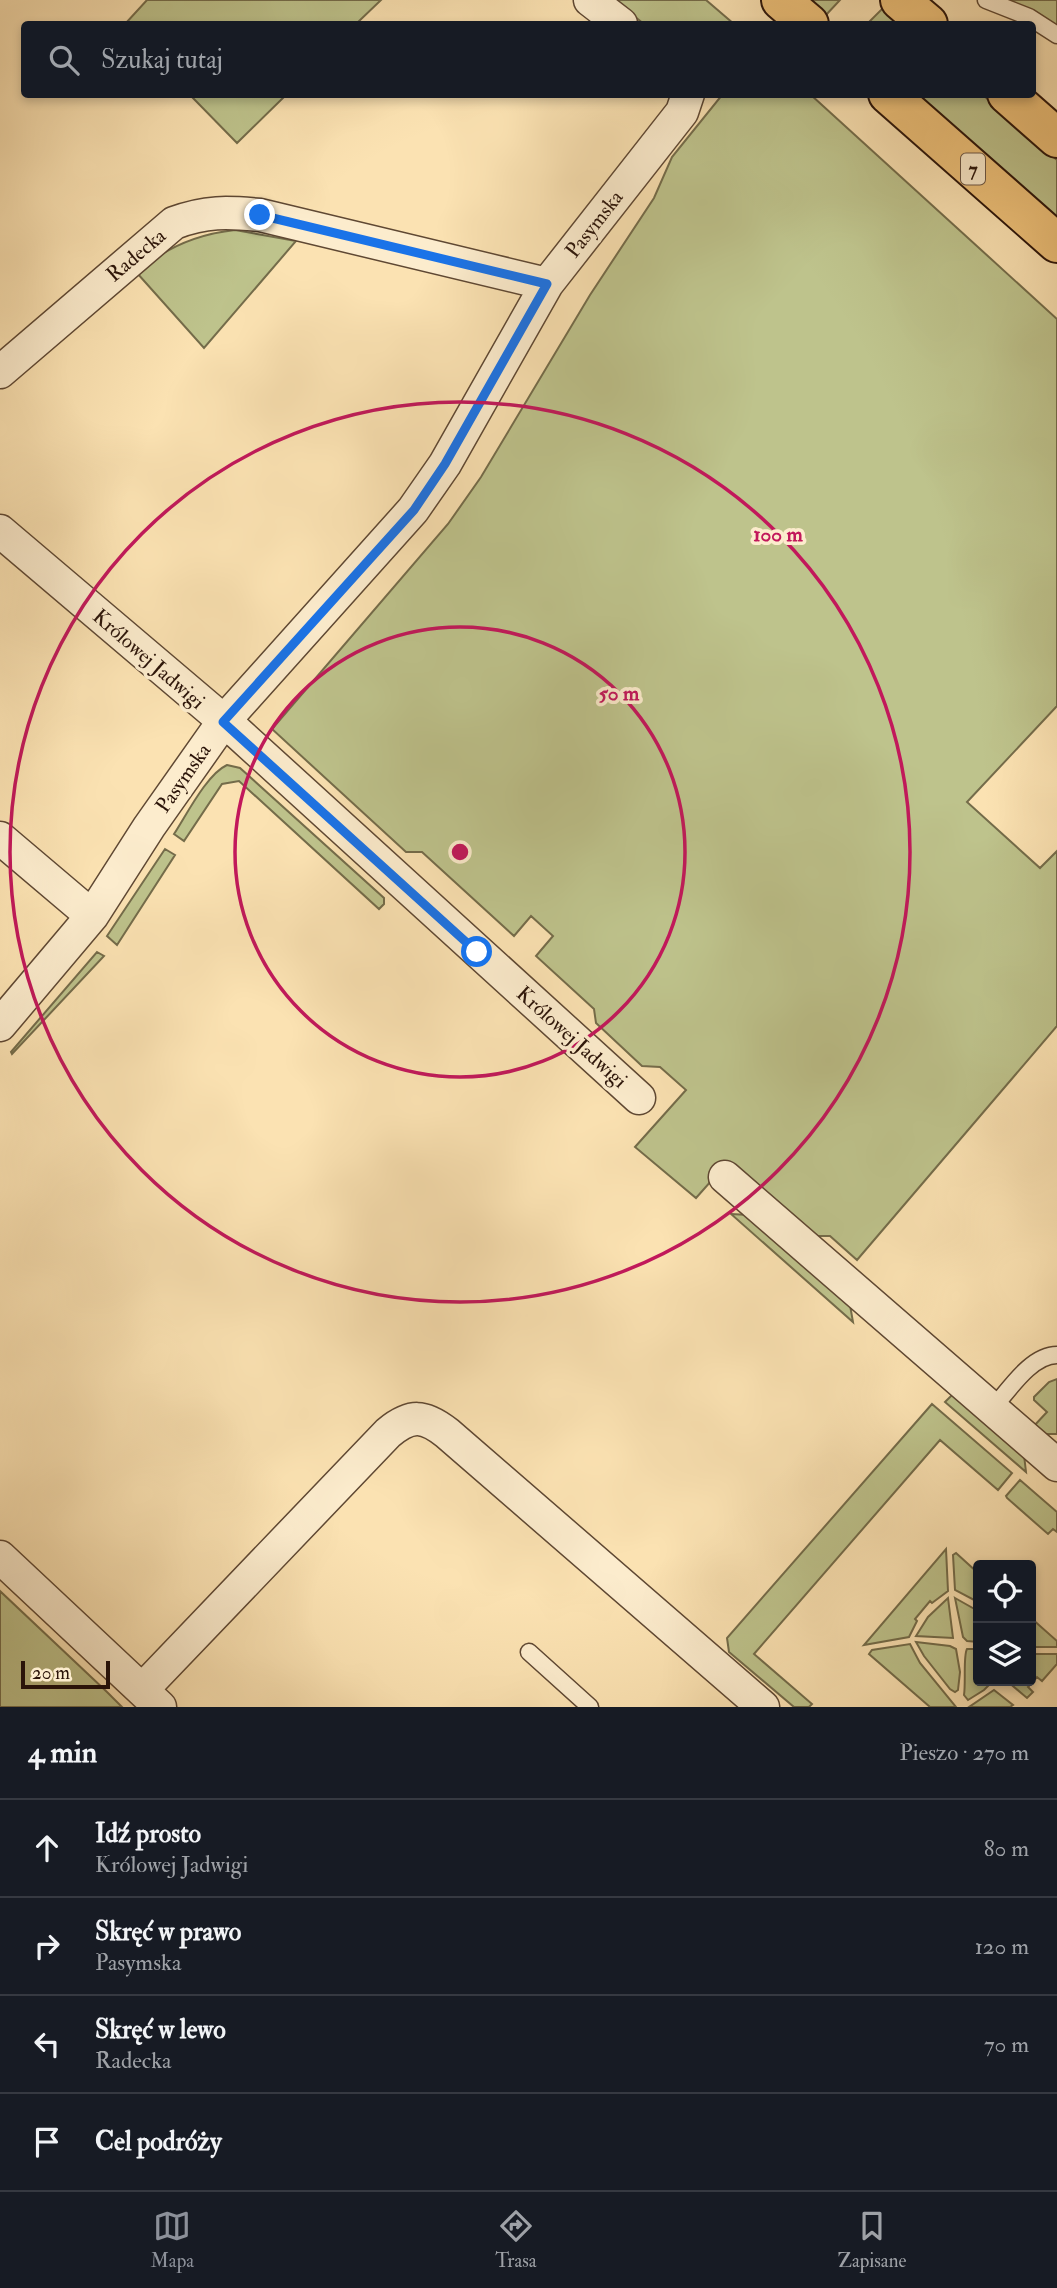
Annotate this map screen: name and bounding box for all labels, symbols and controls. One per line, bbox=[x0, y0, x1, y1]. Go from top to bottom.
search box bbox=[21, 21, 1036, 98]
icon: search bbox=[45, 41, 83, 79]
text: Szukaj tutaj bbox=[101, 44, 223, 76]
road number: 7 bbox=[961, 154, 985, 184]
street label: Pasymska bbox=[559, 185, 630, 264]
route end bbox=[244, 199, 275, 230]
street label: Radecka bbox=[101, 222, 172, 288]
text: 100 m bbox=[753, 521, 804, 548]
street label: Królowej Jadwigi bbox=[87, 603, 211, 716]
text: 50 m bbox=[599, 680, 640, 707]
street label: Pasymska bbox=[150, 738, 217, 818]
centre of rings bbox=[448, 840, 472, 864]
route start bbox=[461, 936, 492, 967]
street label: Królowej Jadwigi bbox=[511, 981, 633, 1095]
map controls bbox=[973, 1560, 1036, 1686]
button: locate bbox=[973, 1560, 1036, 1623]
button: layers bbox=[973, 1623, 1036, 1686]
scale bar bbox=[21, 1658, 110, 1690]
text: 20 m bbox=[32, 1661, 70, 1685]
text: 4 min bbox=[28, 1734, 97, 1771]
text: Pieszo · 270 m bbox=[899, 1738, 1029, 1767]
text: Idź prosto bbox=[95, 1818, 201, 1850]
icon: ahead bbox=[28, 1829, 66, 1867]
text: 80 m bbox=[984, 1834, 1029, 1863]
text: Królowej Jadwigi bbox=[95, 1850, 248, 1879]
text: Skręć w prawo bbox=[95, 1916, 241, 1948]
icon: right bbox=[28, 1927, 66, 1965]
text: 120 m bbox=[975, 1932, 1029, 1961]
text: Pasymska bbox=[95, 1948, 181, 1977]
text: Skręć w lewo bbox=[95, 2014, 226, 2046]
icon: left bbox=[28, 2025, 66, 2063]
text: 70 m bbox=[984, 2030, 1029, 2059]
text: Radecka bbox=[95, 2046, 171, 2075]
icon: arrive bbox=[28, 2123, 66, 2161]
text: Cel podróży bbox=[95, 2126, 222, 2158]
tab: Mapa bbox=[151, 2207, 194, 2273]
tab: Trasa bbox=[495, 2207, 537, 2273]
tab: Zapisane bbox=[838, 2207, 906, 2273]

